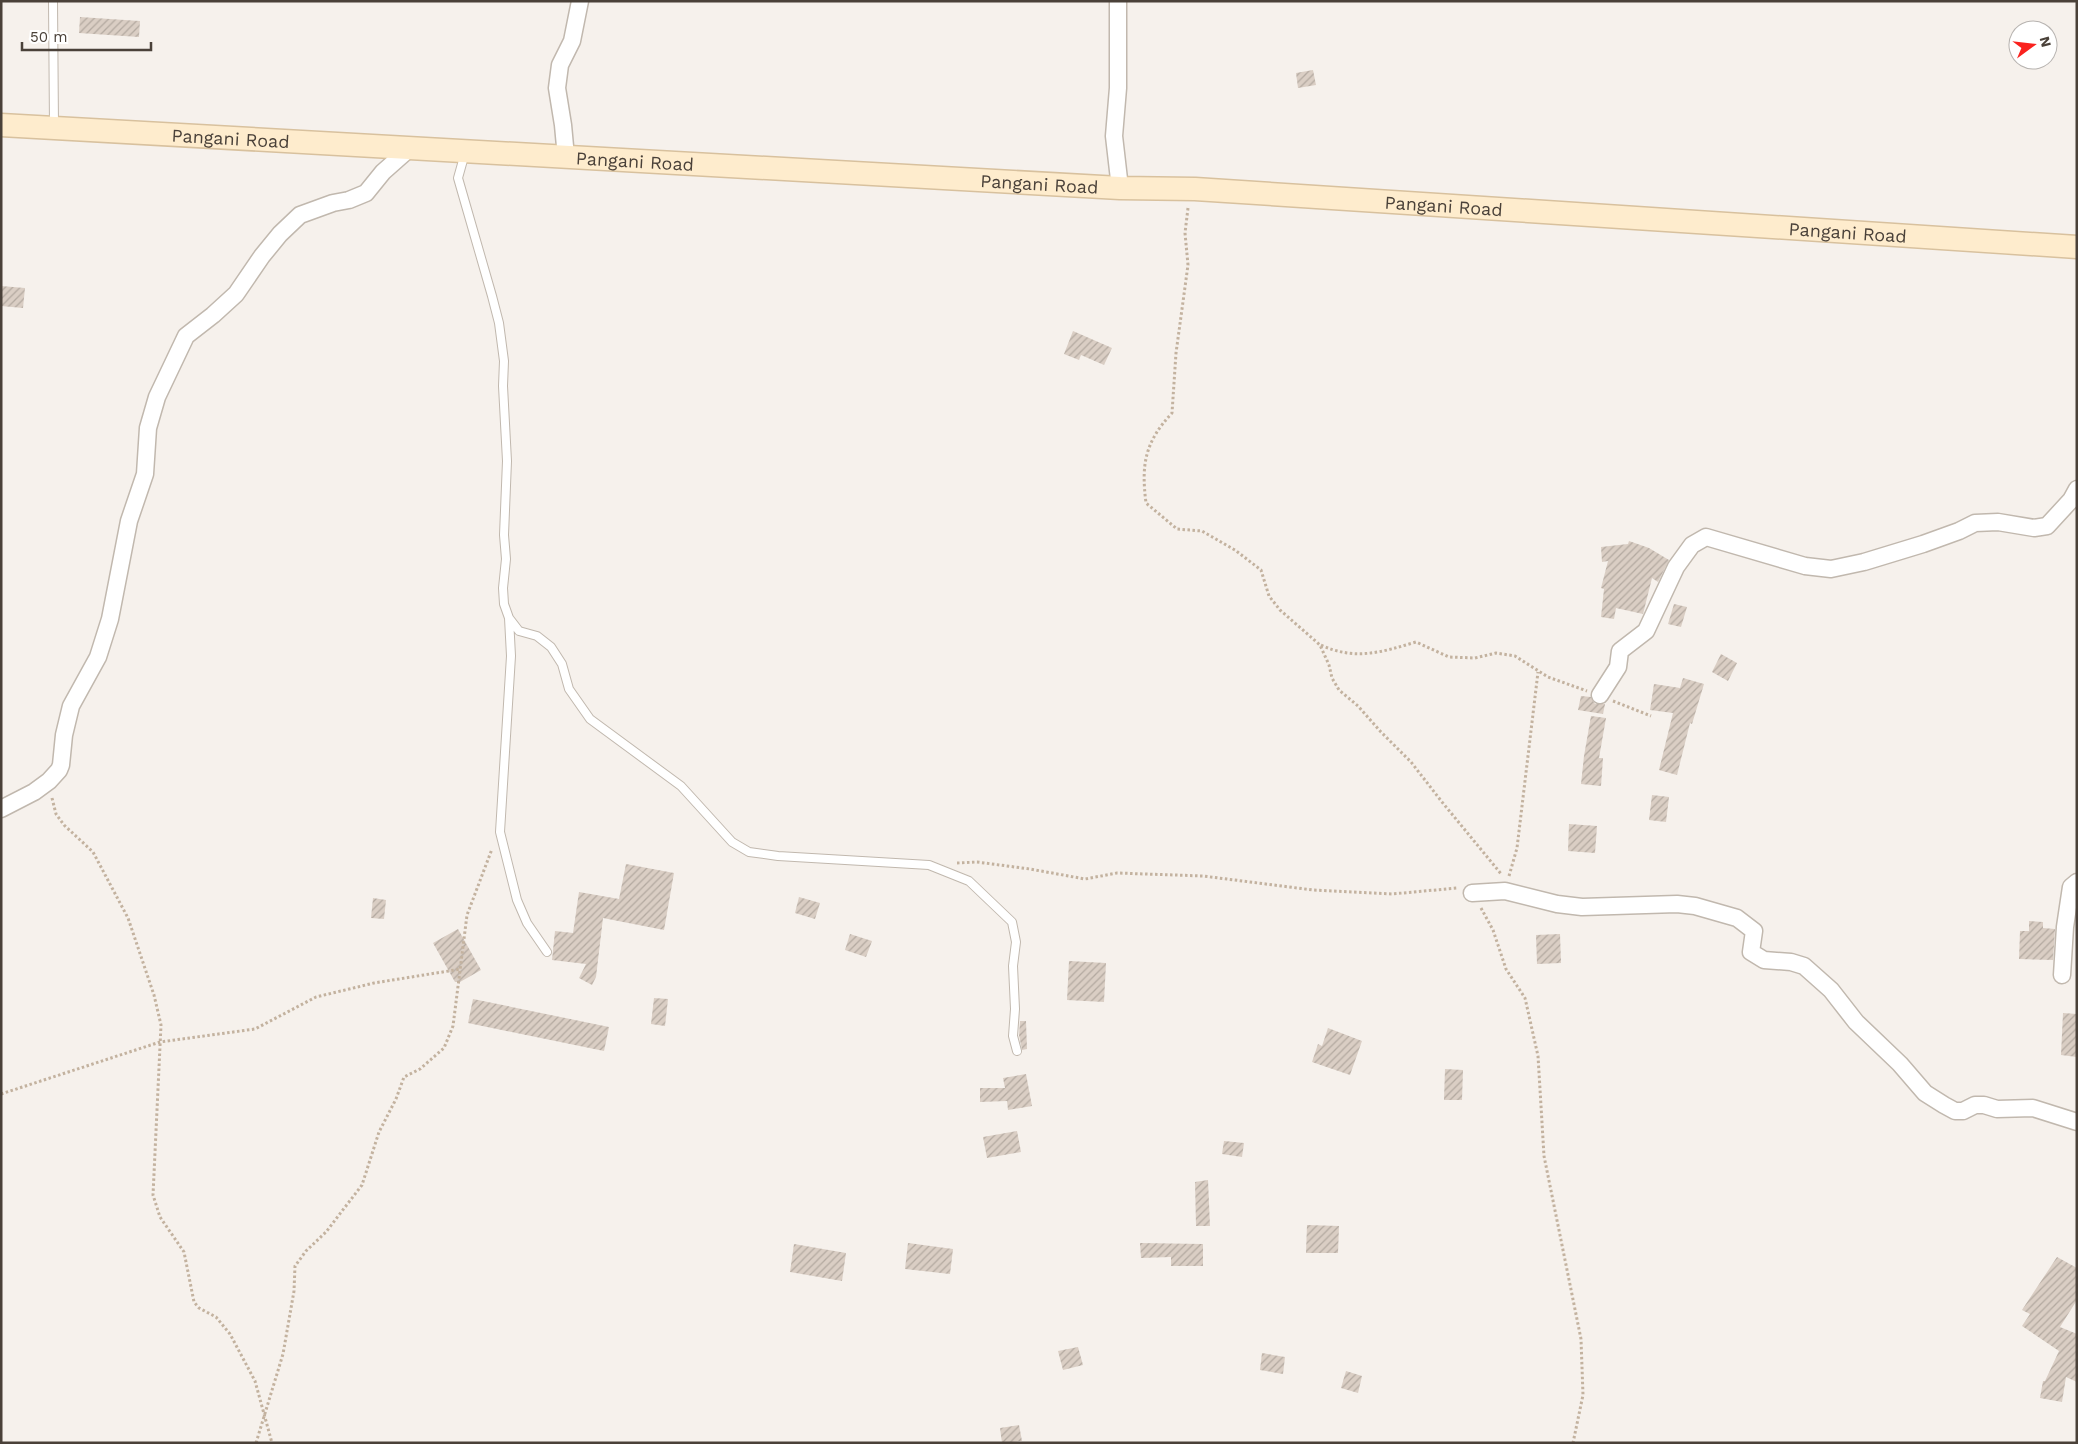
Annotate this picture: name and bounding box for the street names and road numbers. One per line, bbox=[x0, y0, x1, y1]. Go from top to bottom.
street label: Pangani Road bbox=[171, 124, 290, 152]
street label: Pangani Road bbox=[575, 147, 695, 174]
street label: Pangani Road bbox=[980, 170, 1099, 197]
street label: Pangani Road bbox=[1384, 191, 1503, 220]
street label: Pangani Road bbox=[1788, 218, 1907, 246]

